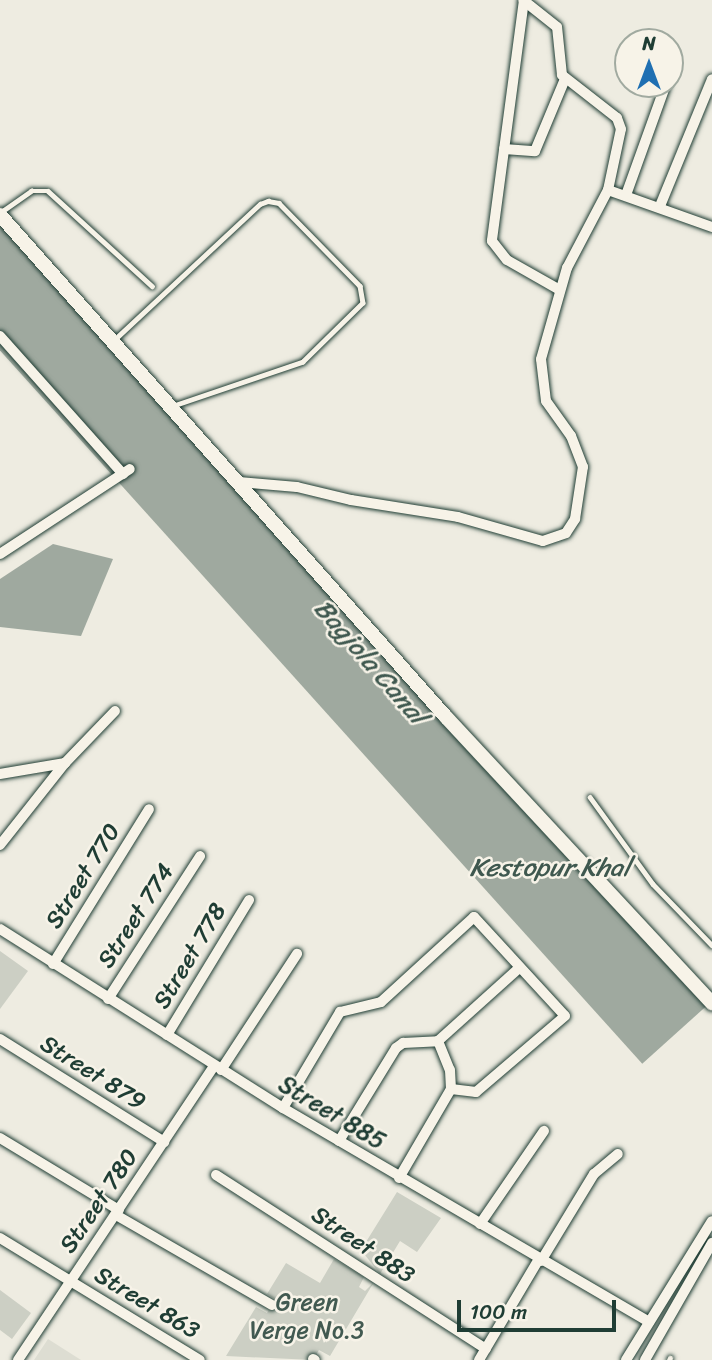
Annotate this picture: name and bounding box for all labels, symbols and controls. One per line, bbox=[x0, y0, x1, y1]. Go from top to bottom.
text: N bbox=[642, 27, 656, 60]
north arrow bbox=[614, 28, 684, 98]
water label: Bagjola Canal bbox=[307, 593, 433, 731]
street label: Street 770 bbox=[39, 818, 127, 934]
water label: Kestopur Khal bbox=[470, 852, 630, 884]
street label: Street 774 bbox=[92, 859, 180, 973]
street label: Street 778 bbox=[147, 898, 233, 1014]
street label: Street 879 bbox=[35, 1029, 151, 1117]
street label: Street 885 bbox=[273, 1070, 391, 1156]
street label: Street 780 bbox=[54, 1143, 144, 1259]
street label: Street 883 bbox=[306, 1200, 420, 1290]
street label: Street 863 bbox=[89, 1260, 205, 1346]
scale bar bbox=[460, 1286, 619, 1330]
park label: Green Verge No.3 bbox=[250, 1289, 364, 1345]
text: 100 m bbox=[470, 1293, 527, 1331]

